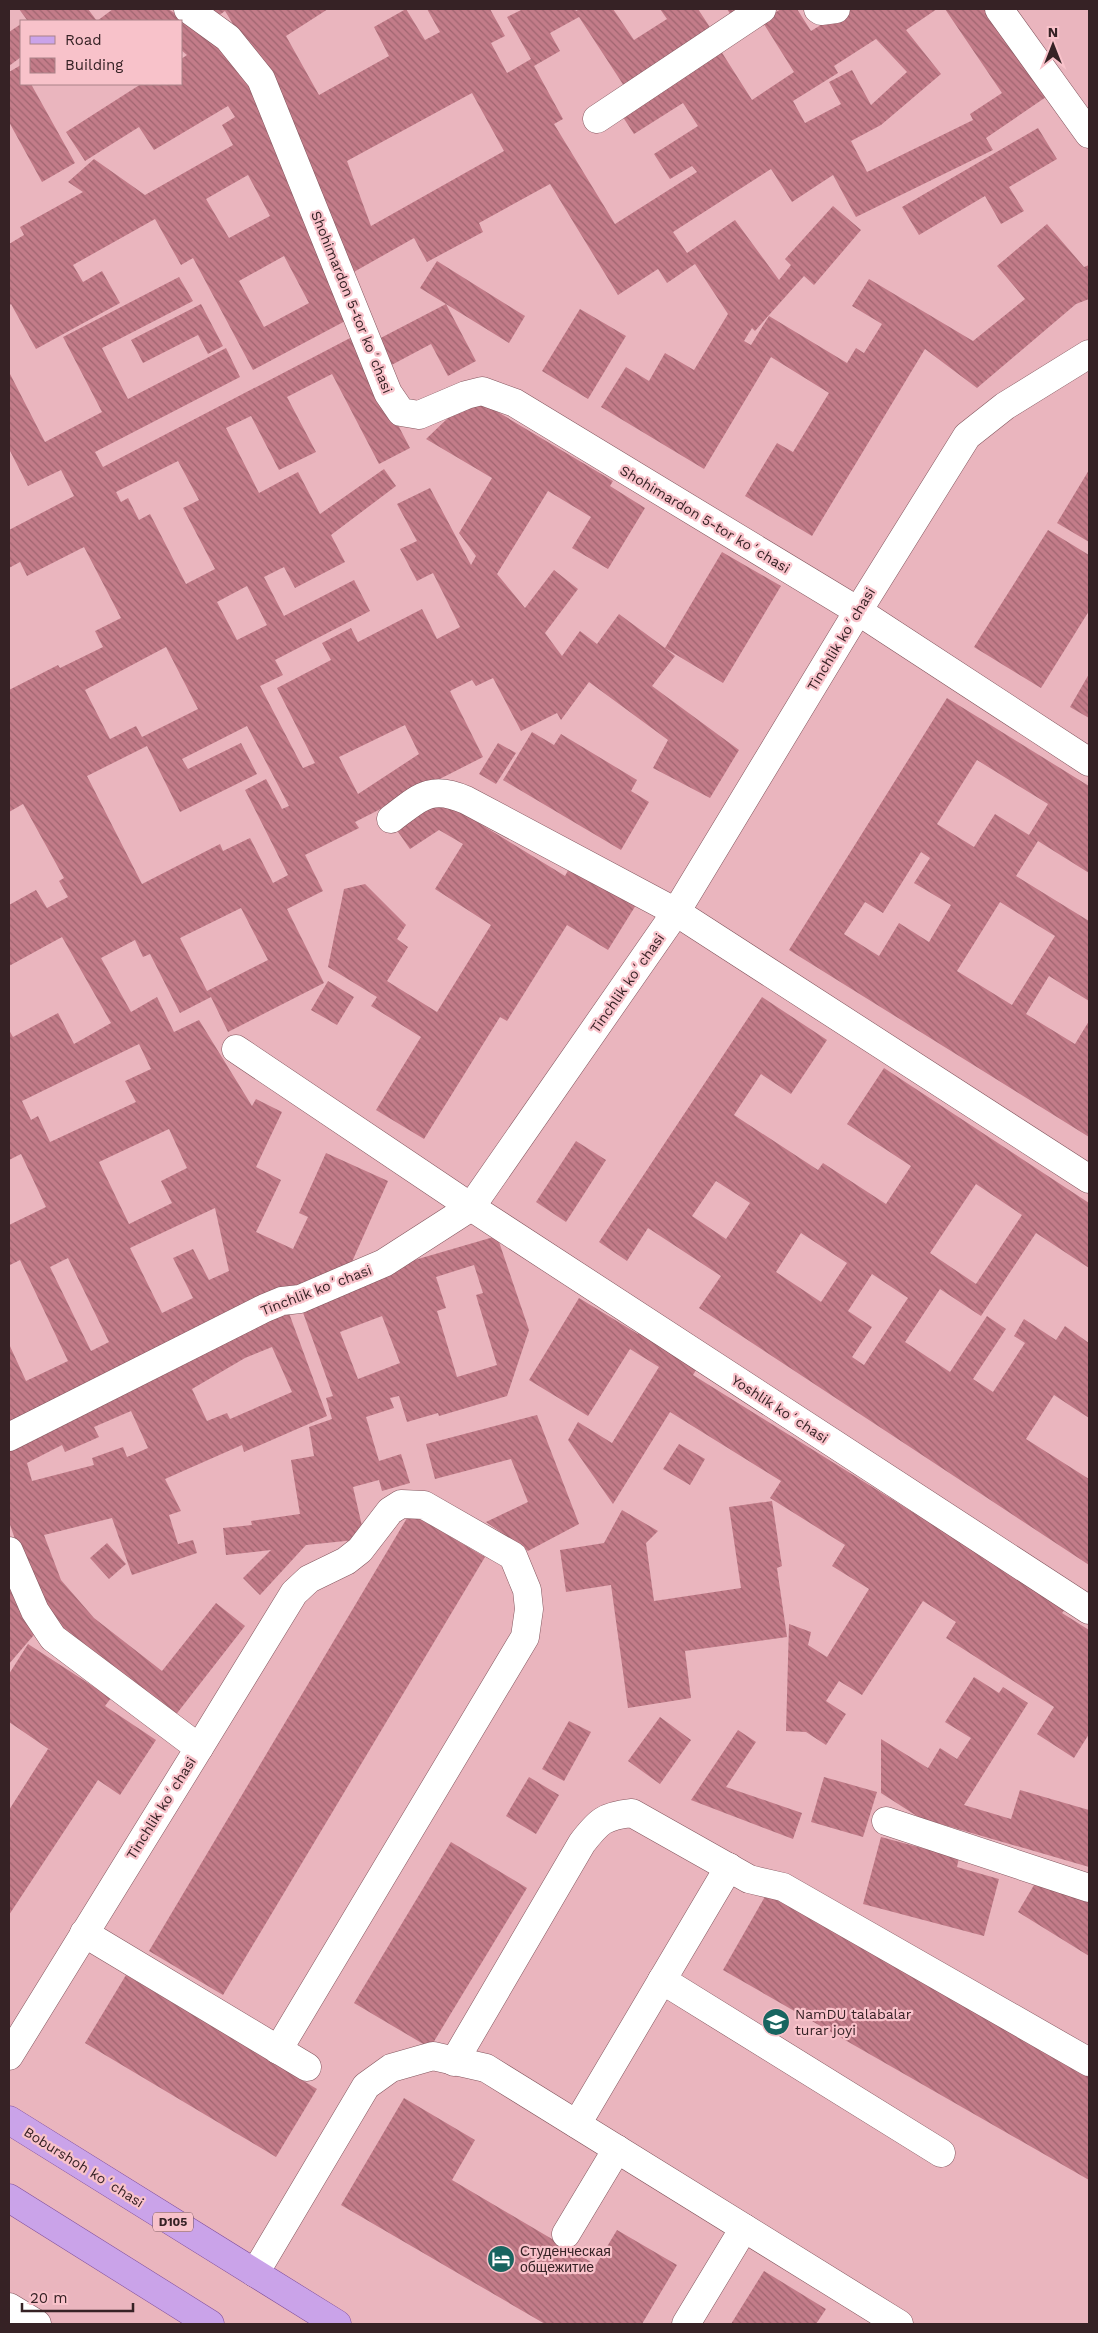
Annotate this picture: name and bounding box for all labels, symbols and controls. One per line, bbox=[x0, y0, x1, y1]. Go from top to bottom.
legend bbox=[20, 20, 182, 85]
north arrow bbox=[1028, 20, 1078, 70]
text: N bbox=[1048, 24, 1058, 40]
text: Road bbox=[65, 31, 102, 49]
text: Building bbox=[65, 56, 123, 74]
street label: Shohimardon 5-tor koʻchasi bbox=[308, 209, 396, 395]
street label: Shohimardon 5-tor koʻchasi bbox=[617, 462, 793, 576]
street label: Tinchlik koʻchasi bbox=[804, 584, 878, 694]
street label: Tinchlik koʻchasi bbox=[587, 930, 667, 1036]
street label: Tinchlik koʻchasi bbox=[258, 1261, 374, 1319]
street label: Yoshlik koʻchasi bbox=[729, 1372, 831, 1446]
street label: Tinchlik koʻchasi bbox=[123, 1754, 199, 1862]
place label: NamDU talabalar turar joyi bbox=[795, 2006, 912, 2038]
school or university icon: NamDU talabalar turar joyi bbox=[761, 2007, 791, 2037]
street label: Boburshoh koʻchasi bbox=[21, 2124, 147, 2210]
road number: D105 bbox=[153, 2212, 193, 2232]
place label: Студенческая общежитие bbox=[520, 2243, 611, 2275]
hotel icon: Студенческая общежитие bbox=[486, 2244, 516, 2274]
scale bar bbox=[22, 2280, 134, 2312]
text: 20 m bbox=[30, 2289, 68, 2307]

